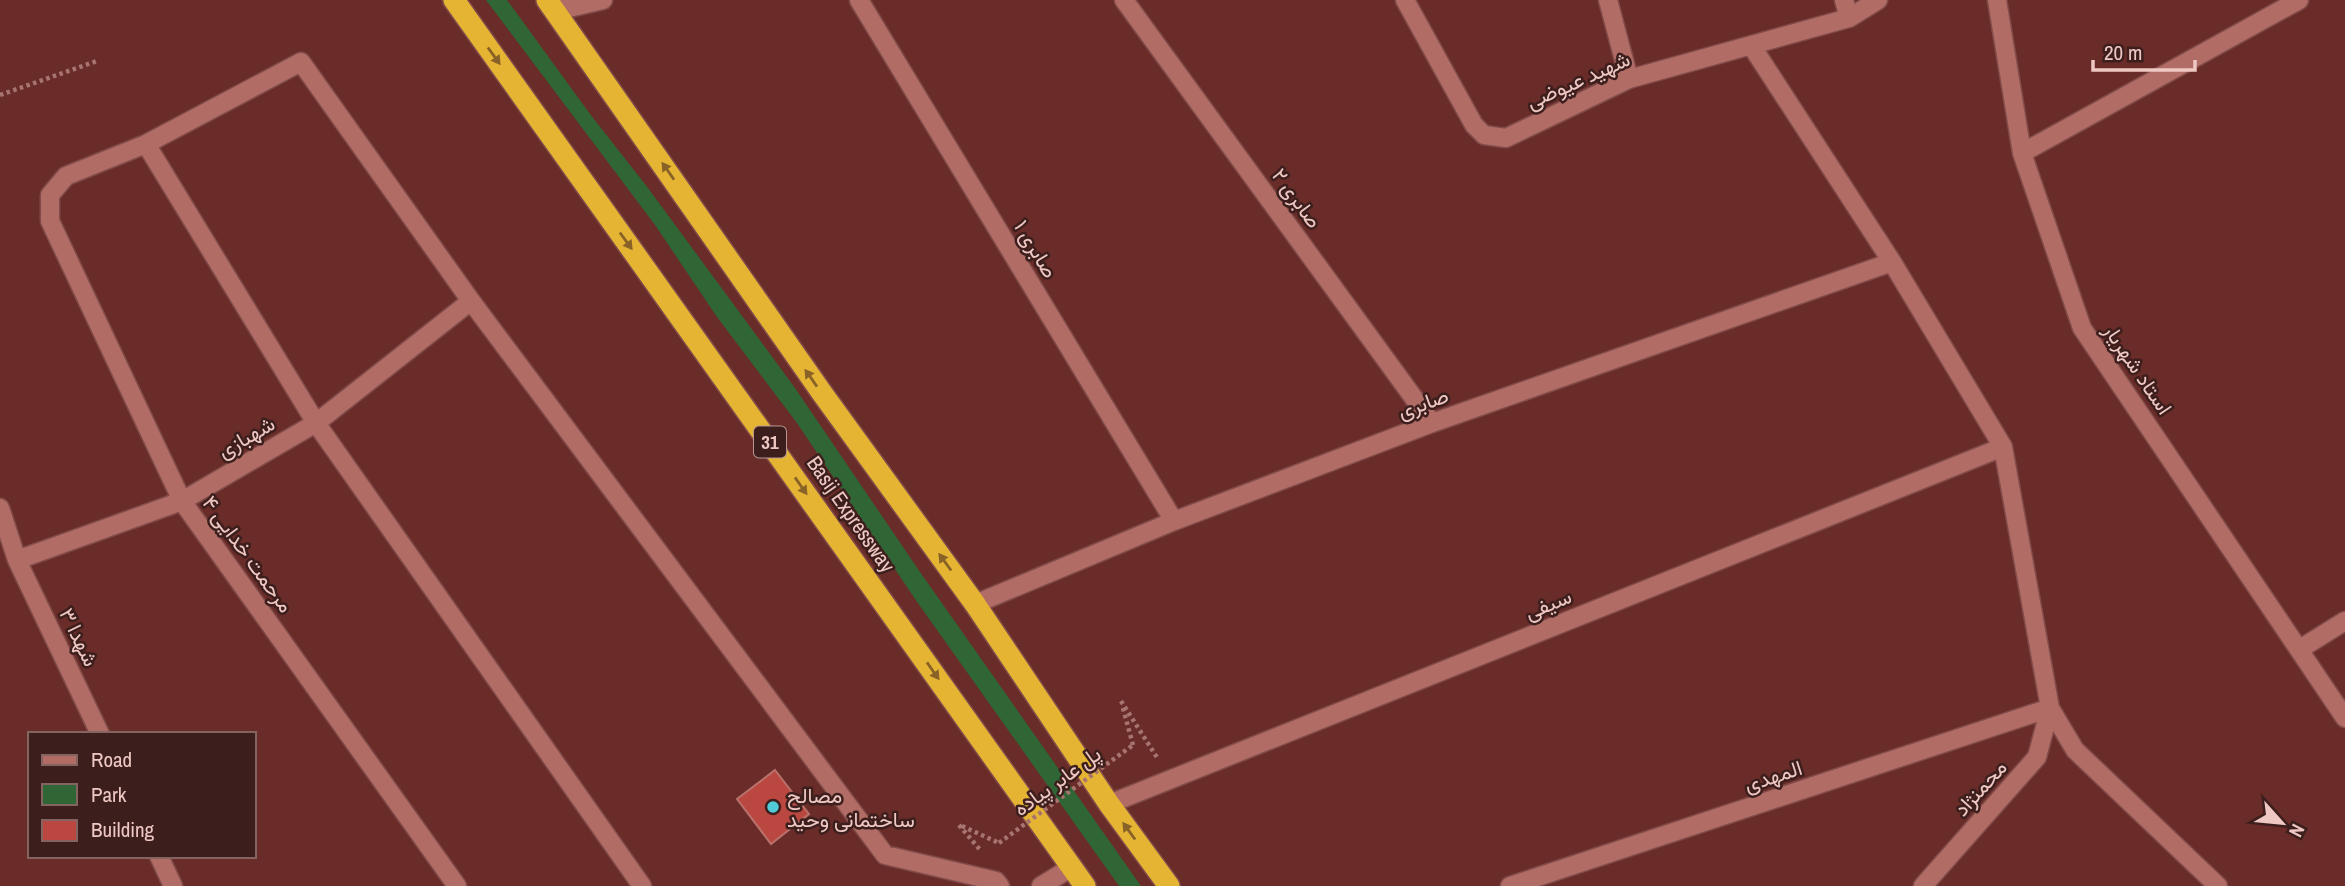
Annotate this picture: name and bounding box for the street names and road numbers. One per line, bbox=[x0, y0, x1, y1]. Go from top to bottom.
street label: شهید عیوضی bbox=[1521, 44, 1635, 116]
street label: صابری ۲ bbox=[1265, 162, 1329, 234]
street label: صابری ۱ bbox=[1007, 215, 1065, 283]
street label: استاد شهریار bbox=[2096, 317, 2179, 420]
street label: صابری bbox=[1394, 380, 1452, 426]
street label: شهبازی bbox=[212, 409, 280, 465]
road number: 31 bbox=[754, 426, 786, 458]
street label: Basij Expressway bbox=[800, 450, 902, 578]
street label: مرحمت خدایی ۴ bbox=[196, 490, 300, 618]
street label: سیفی bbox=[1520, 582, 1576, 626]
street label: شهدا ۳ bbox=[52, 603, 106, 671]
street label: پل عابر پیاده bbox=[1007, 739, 1107, 823]
street label: المهدی bbox=[1740, 753, 1806, 799]
street label: محمنژاد bbox=[1947, 753, 2013, 823]

